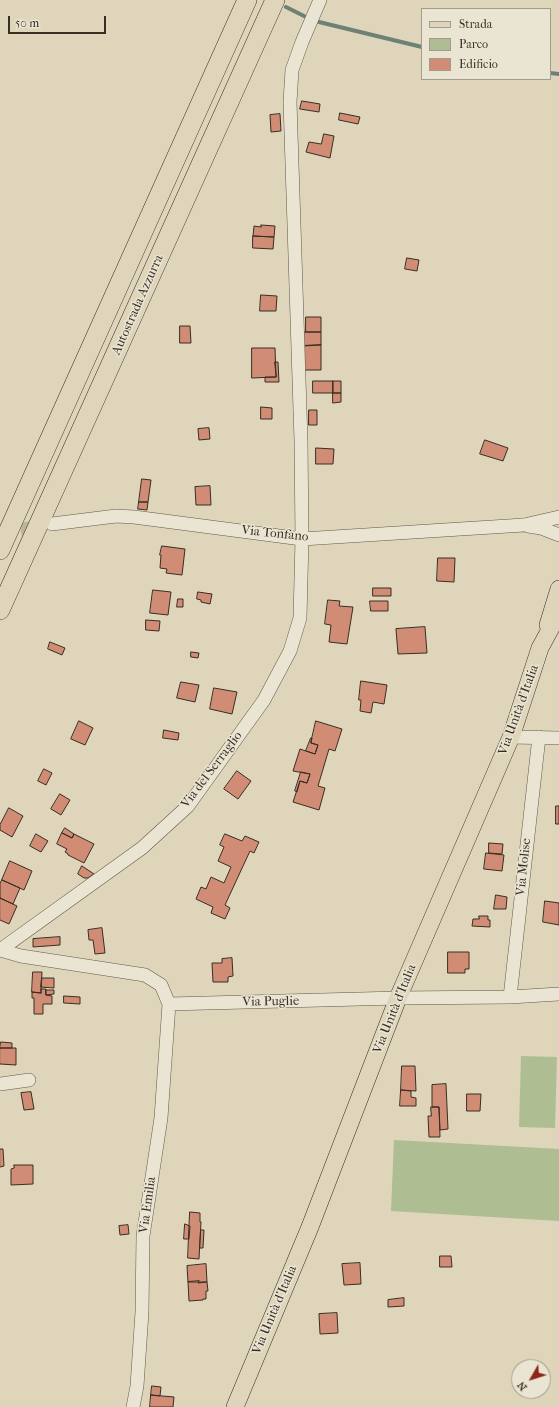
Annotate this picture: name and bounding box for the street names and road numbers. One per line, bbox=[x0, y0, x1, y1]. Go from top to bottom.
street label: Autostrada Azzurra bbox=[109, 252, 167, 358]
street label: Via Tonfano bbox=[241, 523, 309, 545]
street label: Via Unità d'Italia bbox=[495, 663, 543, 757]
street label: Via del Serraglio bbox=[178, 729, 246, 811]
street label: Via Molise bbox=[513, 837, 535, 897]
street label: Via Unità d'Italia bbox=[370, 962, 420, 1056]
street label: Via Puglie bbox=[242, 994, 300, 1010]
street label: Via Emilia bbox=[136, 1176, 160, 1234]
street label: Via Unità d'Italia bbox=[249, 1263, 301, 1357]

